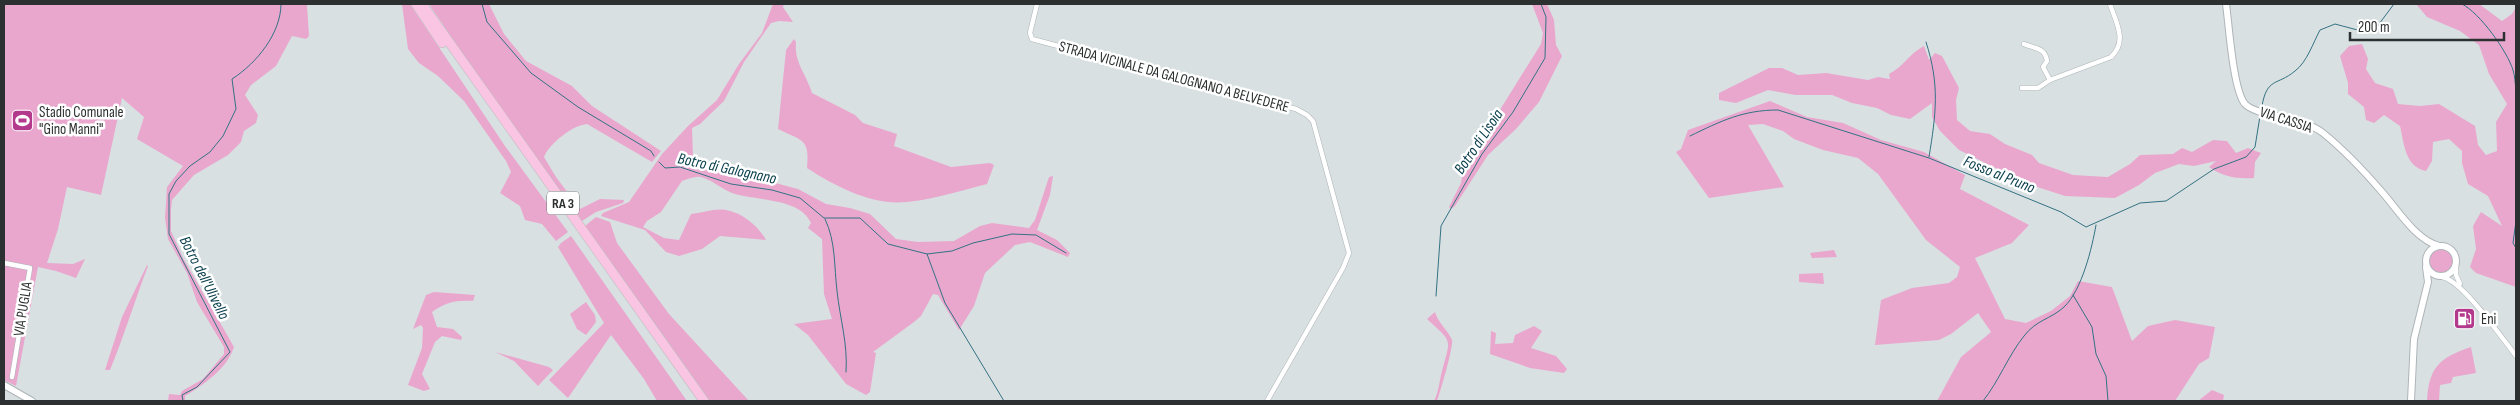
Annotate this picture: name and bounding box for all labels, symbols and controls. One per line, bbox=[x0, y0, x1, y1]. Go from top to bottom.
scale bar bbox=[2350, 10, 2504, 42]
text: 200 m bbox=[2358, 18, 2390, 37]
street label: STRADA VICINALE DA GALOGNANO A BELVEDERE bbox=[1057, 37, 1291, 117]
place label: Stadio Comunale "Gino Manni" bbox=[39, 103, 124, 139]
street label: VIA CASSIA bbox=[2257, 103, 2315, 138]
water label: Botro di Lisoia bbox=[1451, 106, 1508, 178]
sports icon: Stadio Comunale "Gino Manni" bbox=[11, 109, 35, 133]
water label: Botro di Galognano bbox=[676, 149, 778, 189]
water label: Fosso al Pruno bbox=[1961, 152, 2038, 198]
road number: RA 3 bbox=[547, 192, 579, 214]
water label: Botro dell'Ulivello bbox=[175, 233, 233, 323]
street label: VIA PUGLIA bbox=[9, 280, 37, 338]
fuel station icon: Eni bbox=[2453, 307, 2477, 331]
place label: Eni bbox=[2481, 310, 2497, 329]

